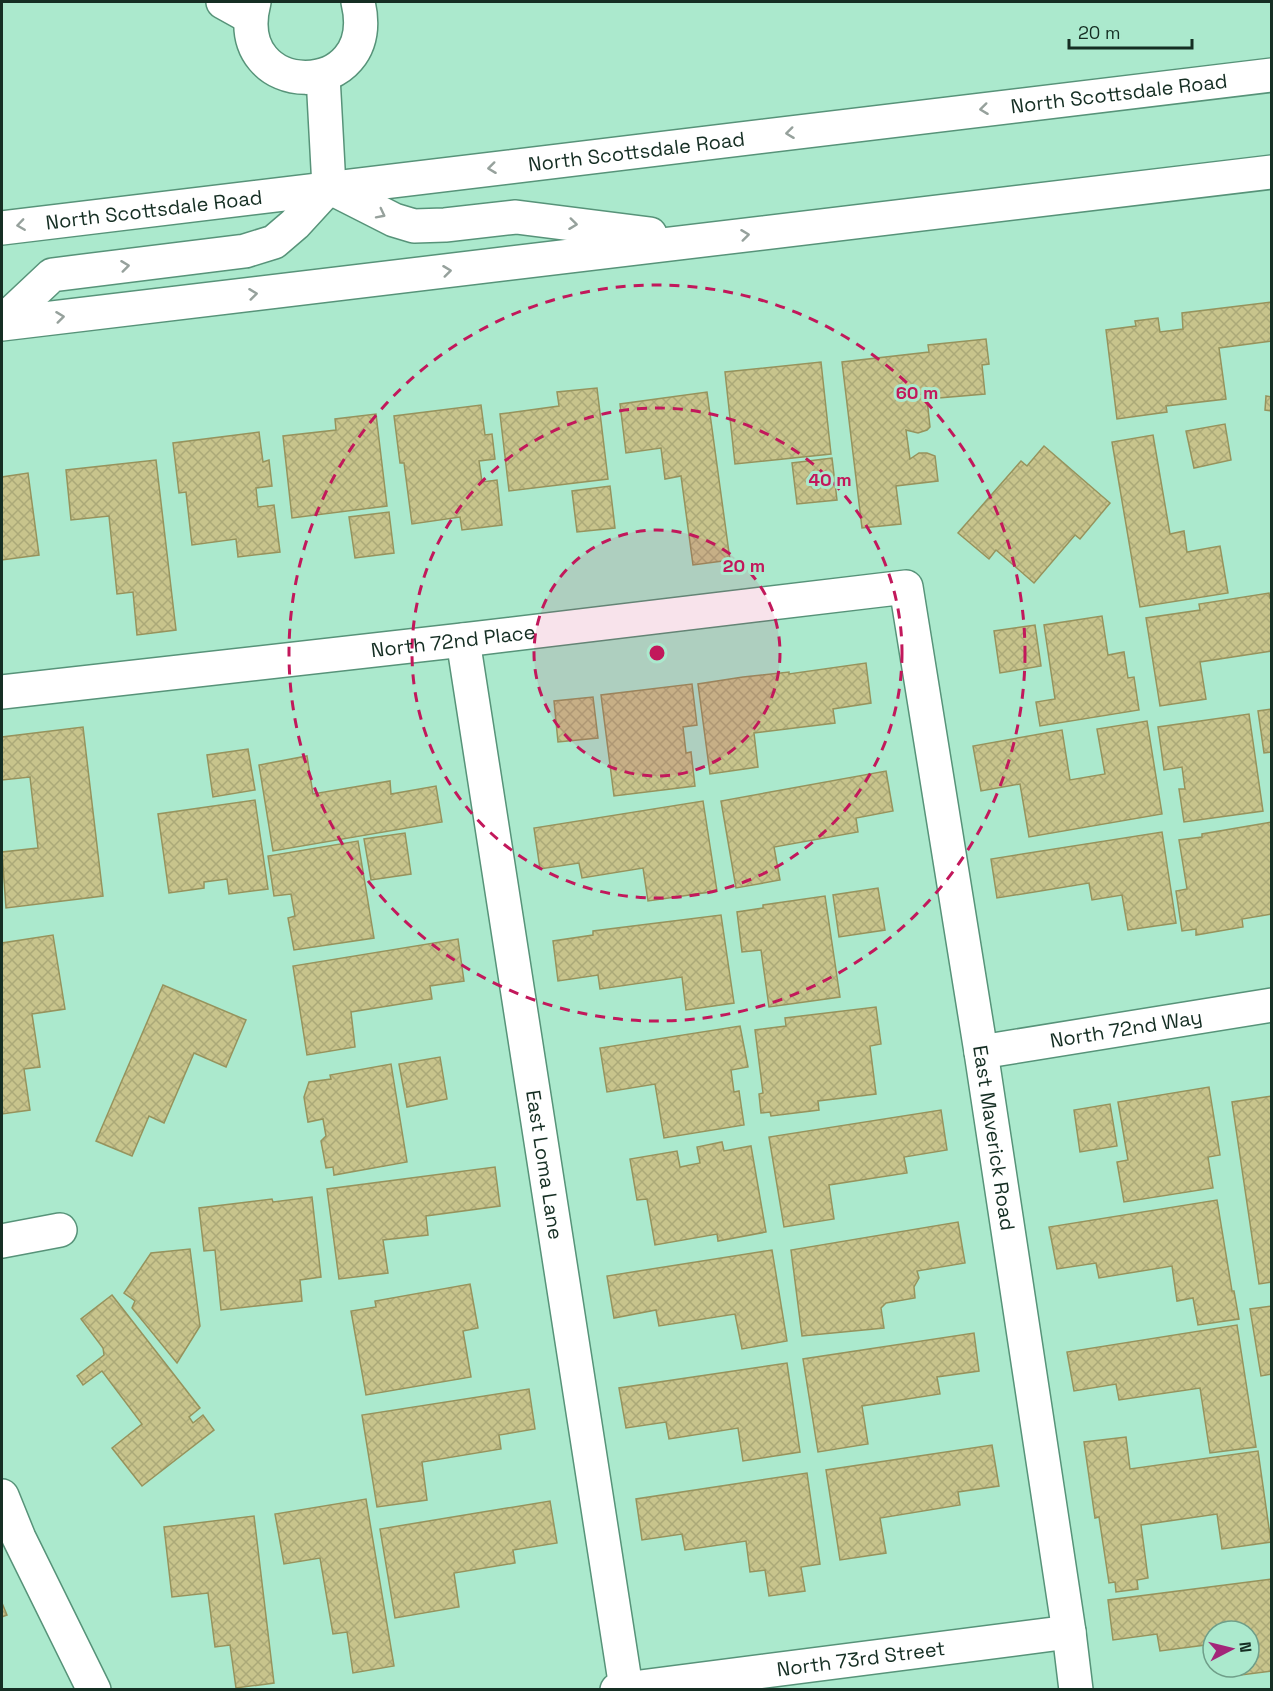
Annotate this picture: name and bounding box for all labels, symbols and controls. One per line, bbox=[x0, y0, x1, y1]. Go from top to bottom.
scale bar bbox=[1069, 12, 1192, 50]
text: 20 m bbox=[1078, 21, 1121, 44]
street label: North Scottsdale Road bbox=[1009, 67, 1229, 119]
one-way arrow bbox=[979, 103, 989, 115]
street label: North Scottsdale Road bbox=[527, 126, 746, 178]
one-way arrow bbox=[786, 126, 795, 138]
one-way arrow bbox=[488, 161, 497, 174]
street label: North Scottsdale Road bbox=[44, 184, 264, 236]
one-way arrow bbox=[375, 207, 386, 218]
one-way arrow bbox=[569, 218, 578, 230]
one-way arrow bbox=[17, 219, 26, 231]
one-way arrow bbox=[740, 229, 749, 242]
one-way arrow bbox=[120, 260, 129, 273]
one-way arrow bbox=[442, 265, 451, 278]
one-way arrow bbox=[249, 288, 258, 301]
one-way arrow bbox=[55, 311, 64, 324]
text: 60 m bbox=[896, 381, 938, 404]
text: 40 m bbox=[808, 468, 852, 491]
text: 20 m bbox=[723, 554, 765, 577]
street label: North 72nd Place bbox=[370, 618, 537, 663]
centre of rings bbox=[647, 643, 667, 663]
street label: North 72nd Way bbox=[1048, 1003, 1204, 1054]
street label: East Maverick Road bbox=[967, 1043, 1021, 1232]
street label: East Loma Lane bbox=[520, 1088, 569, 1241]
north arrow bbox=[1201, 1619, 1261, 1679]
street label: North 73rd Street bbox=[775, 1635, 947, 1682]
text: N bbox=[1234, 1641, 1256, 1654]

